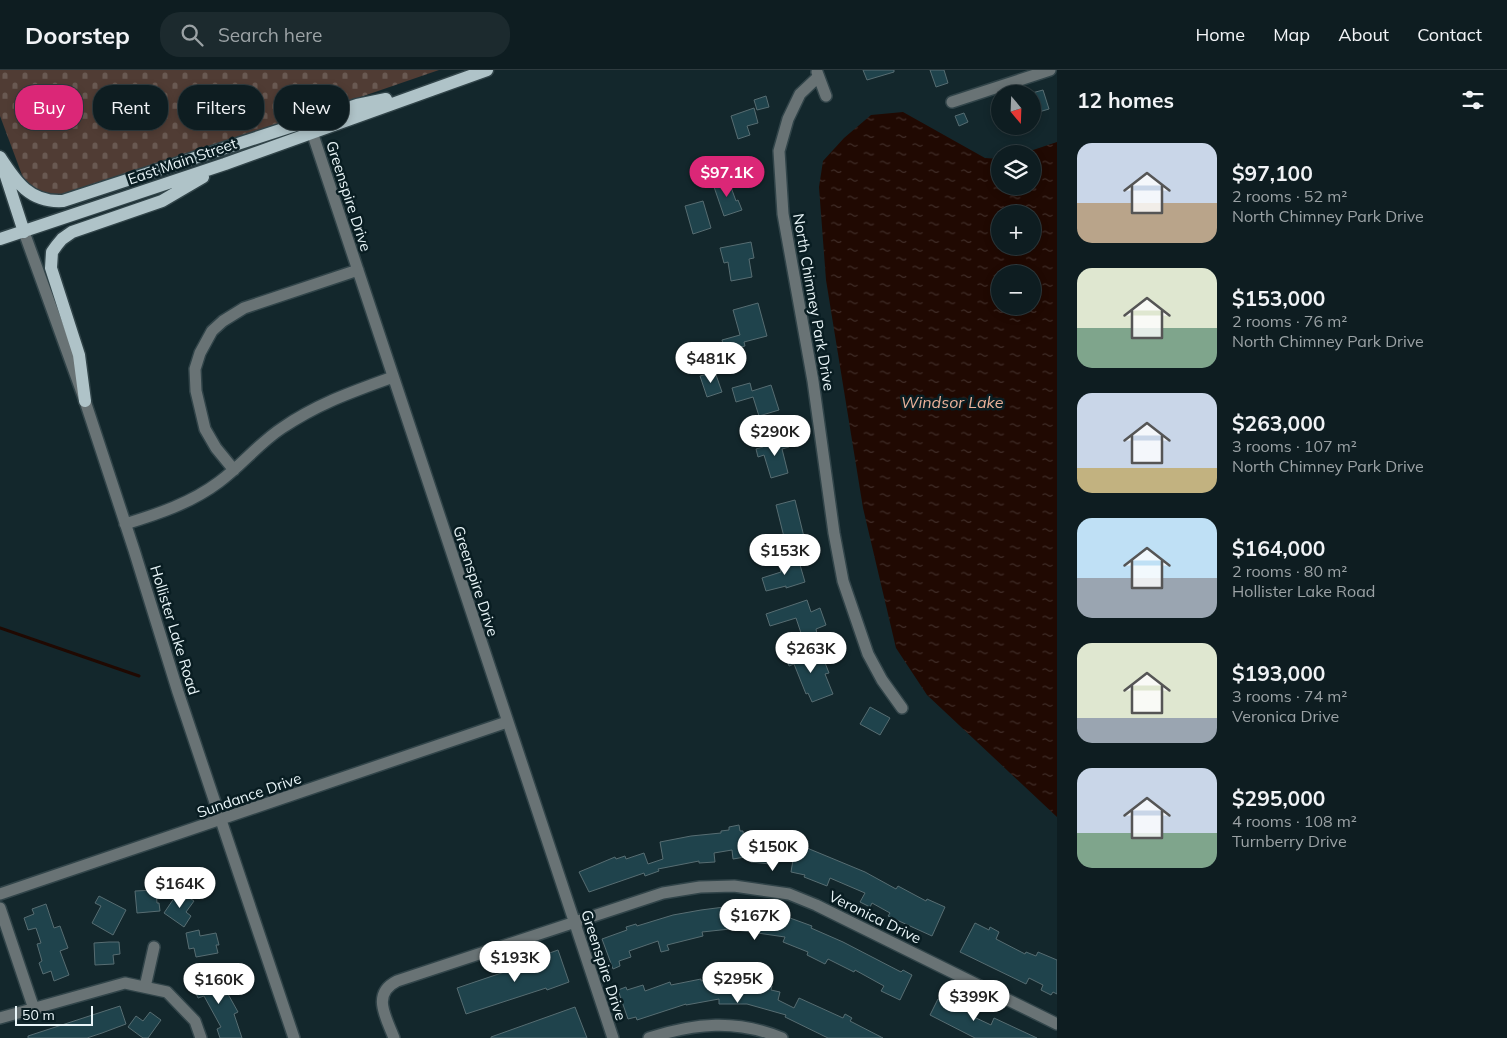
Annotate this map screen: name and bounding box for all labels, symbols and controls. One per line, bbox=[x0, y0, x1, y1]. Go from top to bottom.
search box bbox=[160, 12, 510, 57]
text: Doorstep bbox=[25, 20, 130, 50]
icon: search bbox=[178, 21, 206, 49]
text: Search here bbox=[218, 23, 322, 47]
text: Home bbox=[1195, 23, 1245, 46]
text: Map bbox=[1273, 23, 1310, 46]
text: About bbox=[1338, 23, 1389, 46]
text: Contact bbox=[1417, 23, 1482, 46]
chip: Buy bbox=[15, 85, 83, 130]
chip: Rent bbox=[93, 85, 168, 130]
chip: Filters bbox=[178, 85, 264, 130]
chip: New bbox=[274, 85, 349, 130]
north arrow bbox=[991, 85, 1041, 135]
map controls bbox=[991, 85, 1041, 315]
icon: filters bbox=[1459, 86, 1487, 114]
text: 12 homes bbox=[1077, 87, 1174, 113]
street label: East Main Street bbox=[125, 133, 239, 189]
street label: Greenspire Drive bbox=[322, 138, 376, 254]
button: layers bbox=[991, 145, 1041, 195]
pin: $97.1K bbox=[686, 156, 768, 198]
text: $97,100 bbox=[1232, 160, 1313, 186]
text: $97.1K bbox=[700, 162, 754, 182]
icon: home bbox=[1117, 163, 1177, 223]
text: 2 rooms · 52 m² bbox=[1232, 186, 1347, 206]
button: + bbox=[991, 205, 1041, 255]
text: North Chimney Park Drive bbox=[1232, 206, 1424, 226]
street label: North Chimney Park Drive bbox=[789, 212, 839, 392]
button: − bbox=[991, 265, 1041, 315]
text: $153,000 bbox=[1232, 285, 1325, 311]
icon: home bbox=[1117, 288, 1177, 348]
text: 2 rooms · 76 m² bbox=[1232, 311, 1347, 331]
text: North Chimney Park Drive bbox=[1232, 331, 1424, 351]
pin: $481K bbox=[676, 342, 746, 384]
text: $481K bbox=[686, 348, 736, 368]
water label: Windsor Lake bbox=[901, 392, 1004, 412]
text: $263,000 bbox=[1232, 410, 1325, 436]
icon: home bbox=[1117, 413, 1177, 473]
pin: $290K bbox=[740, 414, 810, 457]
text: $290K bbox=[750, 421, 800, 441]
text: 3 rooms · 107 m² bbox=[1232, 436, 1357, 456]
text: North Chimney Park Drive bbox=[1232, 456, 1424, 476]
street label: Greenspire Drive bbox=[449, 523, 503, 639]
pin: $153K bbox=[750, 534, 820, 576]
text: $164,000 bbox=[1232, 535, 1325, 561]
icon: home bbox=[1117, 538, 1177, 598]
text: $153K bbox=[760, 540, 810, 560]
text: 2 rooms · 80 m² bbox=[1232, 561, 1347, 581]
street label: Hollister Lake Road bbox=[146, 563, 204, 697]
text: Hollister Lake Road bbox=[1232, 581, 1375, 601]
pin: $263K bbox=[776, 632, 846, 674]
text: $263K bbox=[786, 638, 836, 658]
text: $193,000 bbox=[1232, 660, 1325, 686]
icon: home bbox=[1117, 663, 1177, 723]
text: 3 rooms · 74 m² bbox=[1232, 686, 1347, 706]
text: Veronica Drive bbox=[1232, 706, 1339, 726]
street label: Sundance Drive bbox=[194, 768, 304, 822]
text: $295,000 bbox=[1232, 785, 1325, 811]
icon: home bbox=[1117, 788, 1177, 848]
text: 4 rooms · 108 m² bbox=[1232, 811, 1357, 831]
pin: $150K bbox=[738, 830, 808, 872]
text: Turnberry Drive bbox=[1232, 831, 1347, 851]
text: $150K bbox=[748, 836, 798, 856]
pin: $164K bbox=[145, 866, 215, 909]
text: $164K bbox=[155, 873, 205, 893]
street label: Veronica Drive bbox=[826, 886, 924, 948]
pin: $167K bbox=[720, 898, 790, 941]
text: $167K bbox=[730, 905, 780, 925]
street label: Greenspire Drive bbox=[577, 907, 631, 1023]
pin: $193K bbox=[480, 940, 550, 983]
text: $193K bbox=[490, 947, 540, 967]
pin: $160K bbox=[184, 962, 254, 1005]
pin: $295K bbox=[703, 962, 773, 1004]
text: $295K bbox=[713, 968, 763, 988]
text: $160K bbox=[194, 969, 244, 989]
pin: $399K bbox=[939, 980, 1009, 1022]
text: $399K bbox=[949, 986, 999, 1006]
scale bar bbox=[15, 1003, 92, 1026]
text: 50 m bbox=[22, 1006, 55, 1024]

